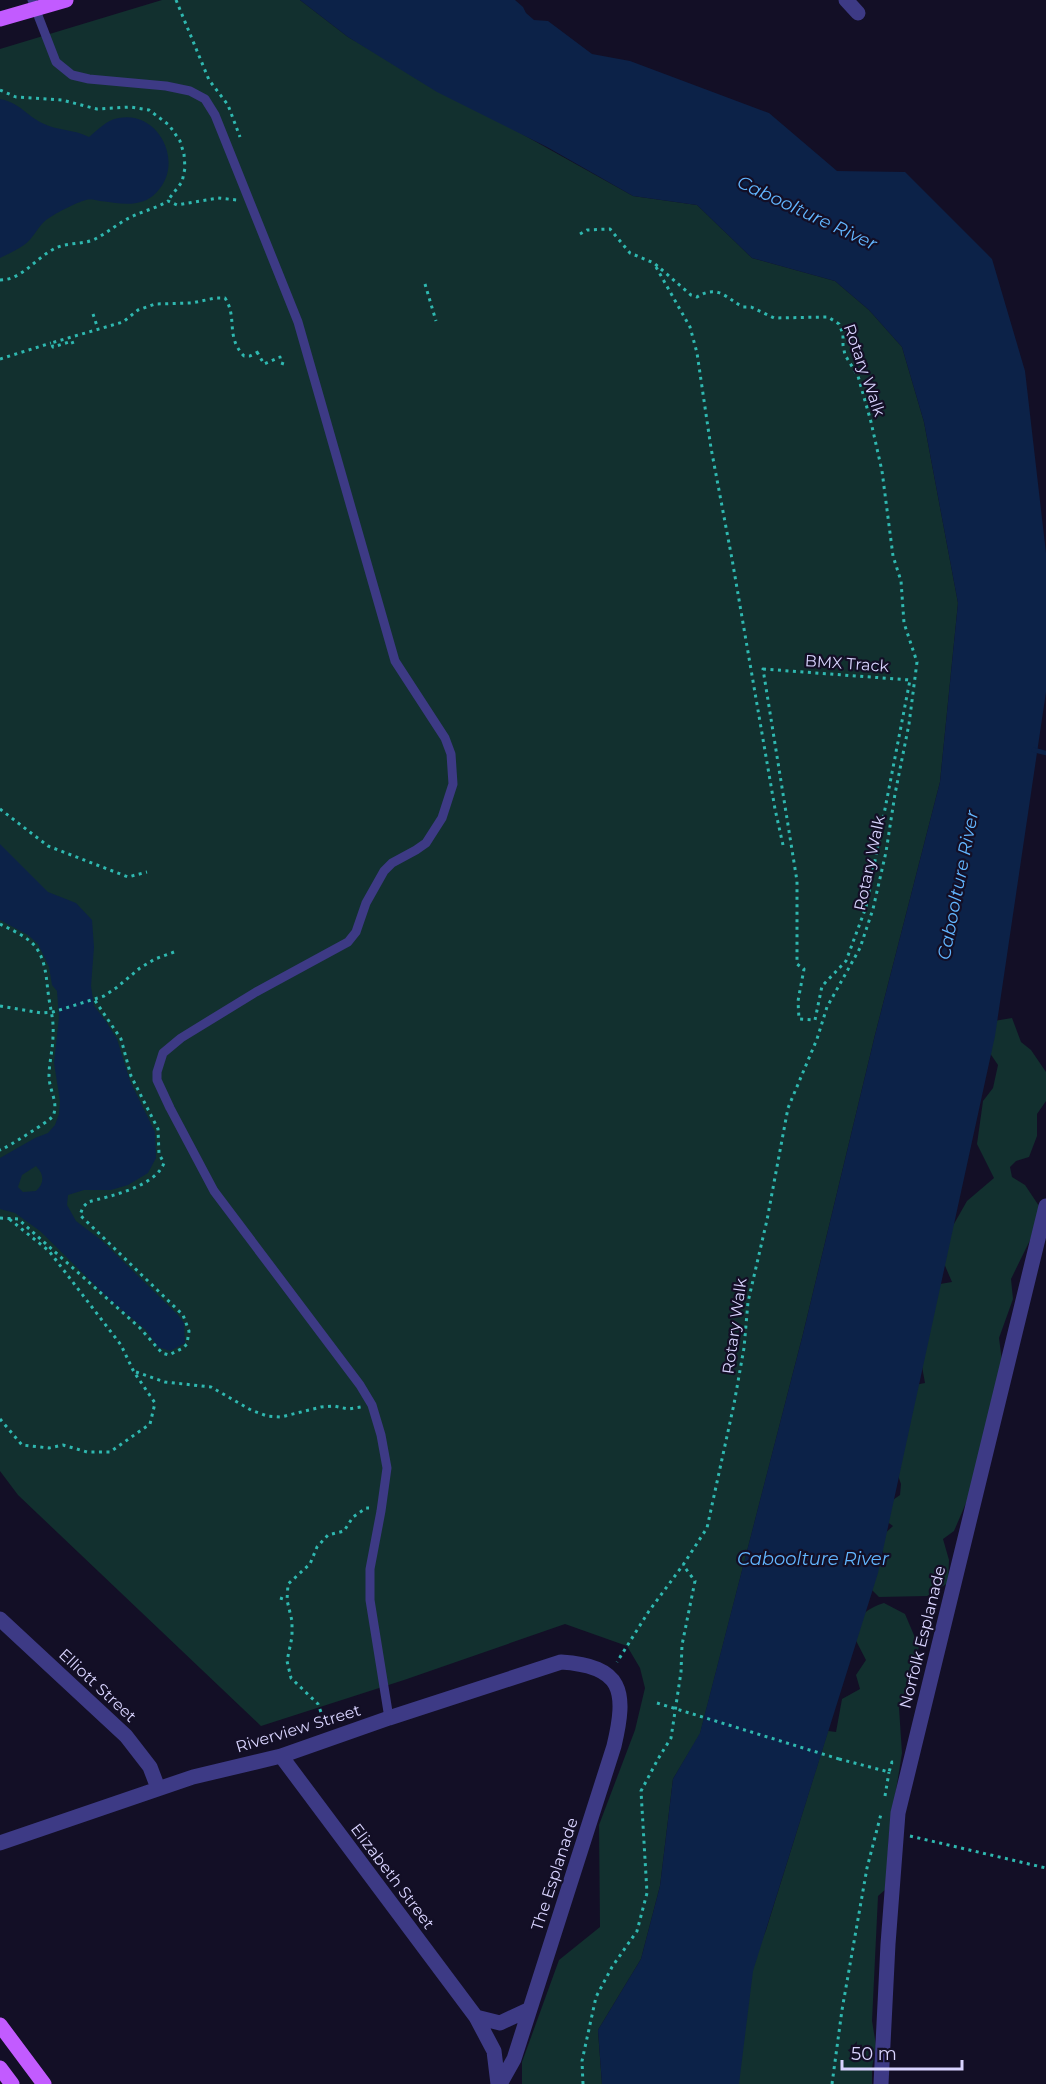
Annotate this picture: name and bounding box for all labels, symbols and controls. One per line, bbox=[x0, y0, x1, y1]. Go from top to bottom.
water label: Caboolture River bbox=[734, 171, 881, 255]
street label: Rotary Walk bbox=[840, 321, 889, 419]
street label: BMX Track bbox=[804, 651, 890, 676]
water label: Caboolture River bbox=[933, 808, 983, 962]
street label: Rotary Walk bbox=[850, 813, 889, 912]
street label: Rotary Walk bbox=[718, 1276, 751, 1375]
water label: Caboolture River bbox=[737, 1548, 890, 1570]
street label: Norfolk Esplanade bbox=[896, 1564, 949, 1711]
street label: Elliott Street bbox=[55, 1645, 141, 1726]
street label: Riverview Street bbox=[233, 1700, 363, 1757]
street label: The Esplanade bbox=[527, 1815, 582, 1933]
street label: Elizabeth Street bbox=[347, 1820, 439, 1933]
scale bar bbox=[842, 2033, 962, 2071]
text: 50 m bbox=[851, 2043, 897, 2065]

